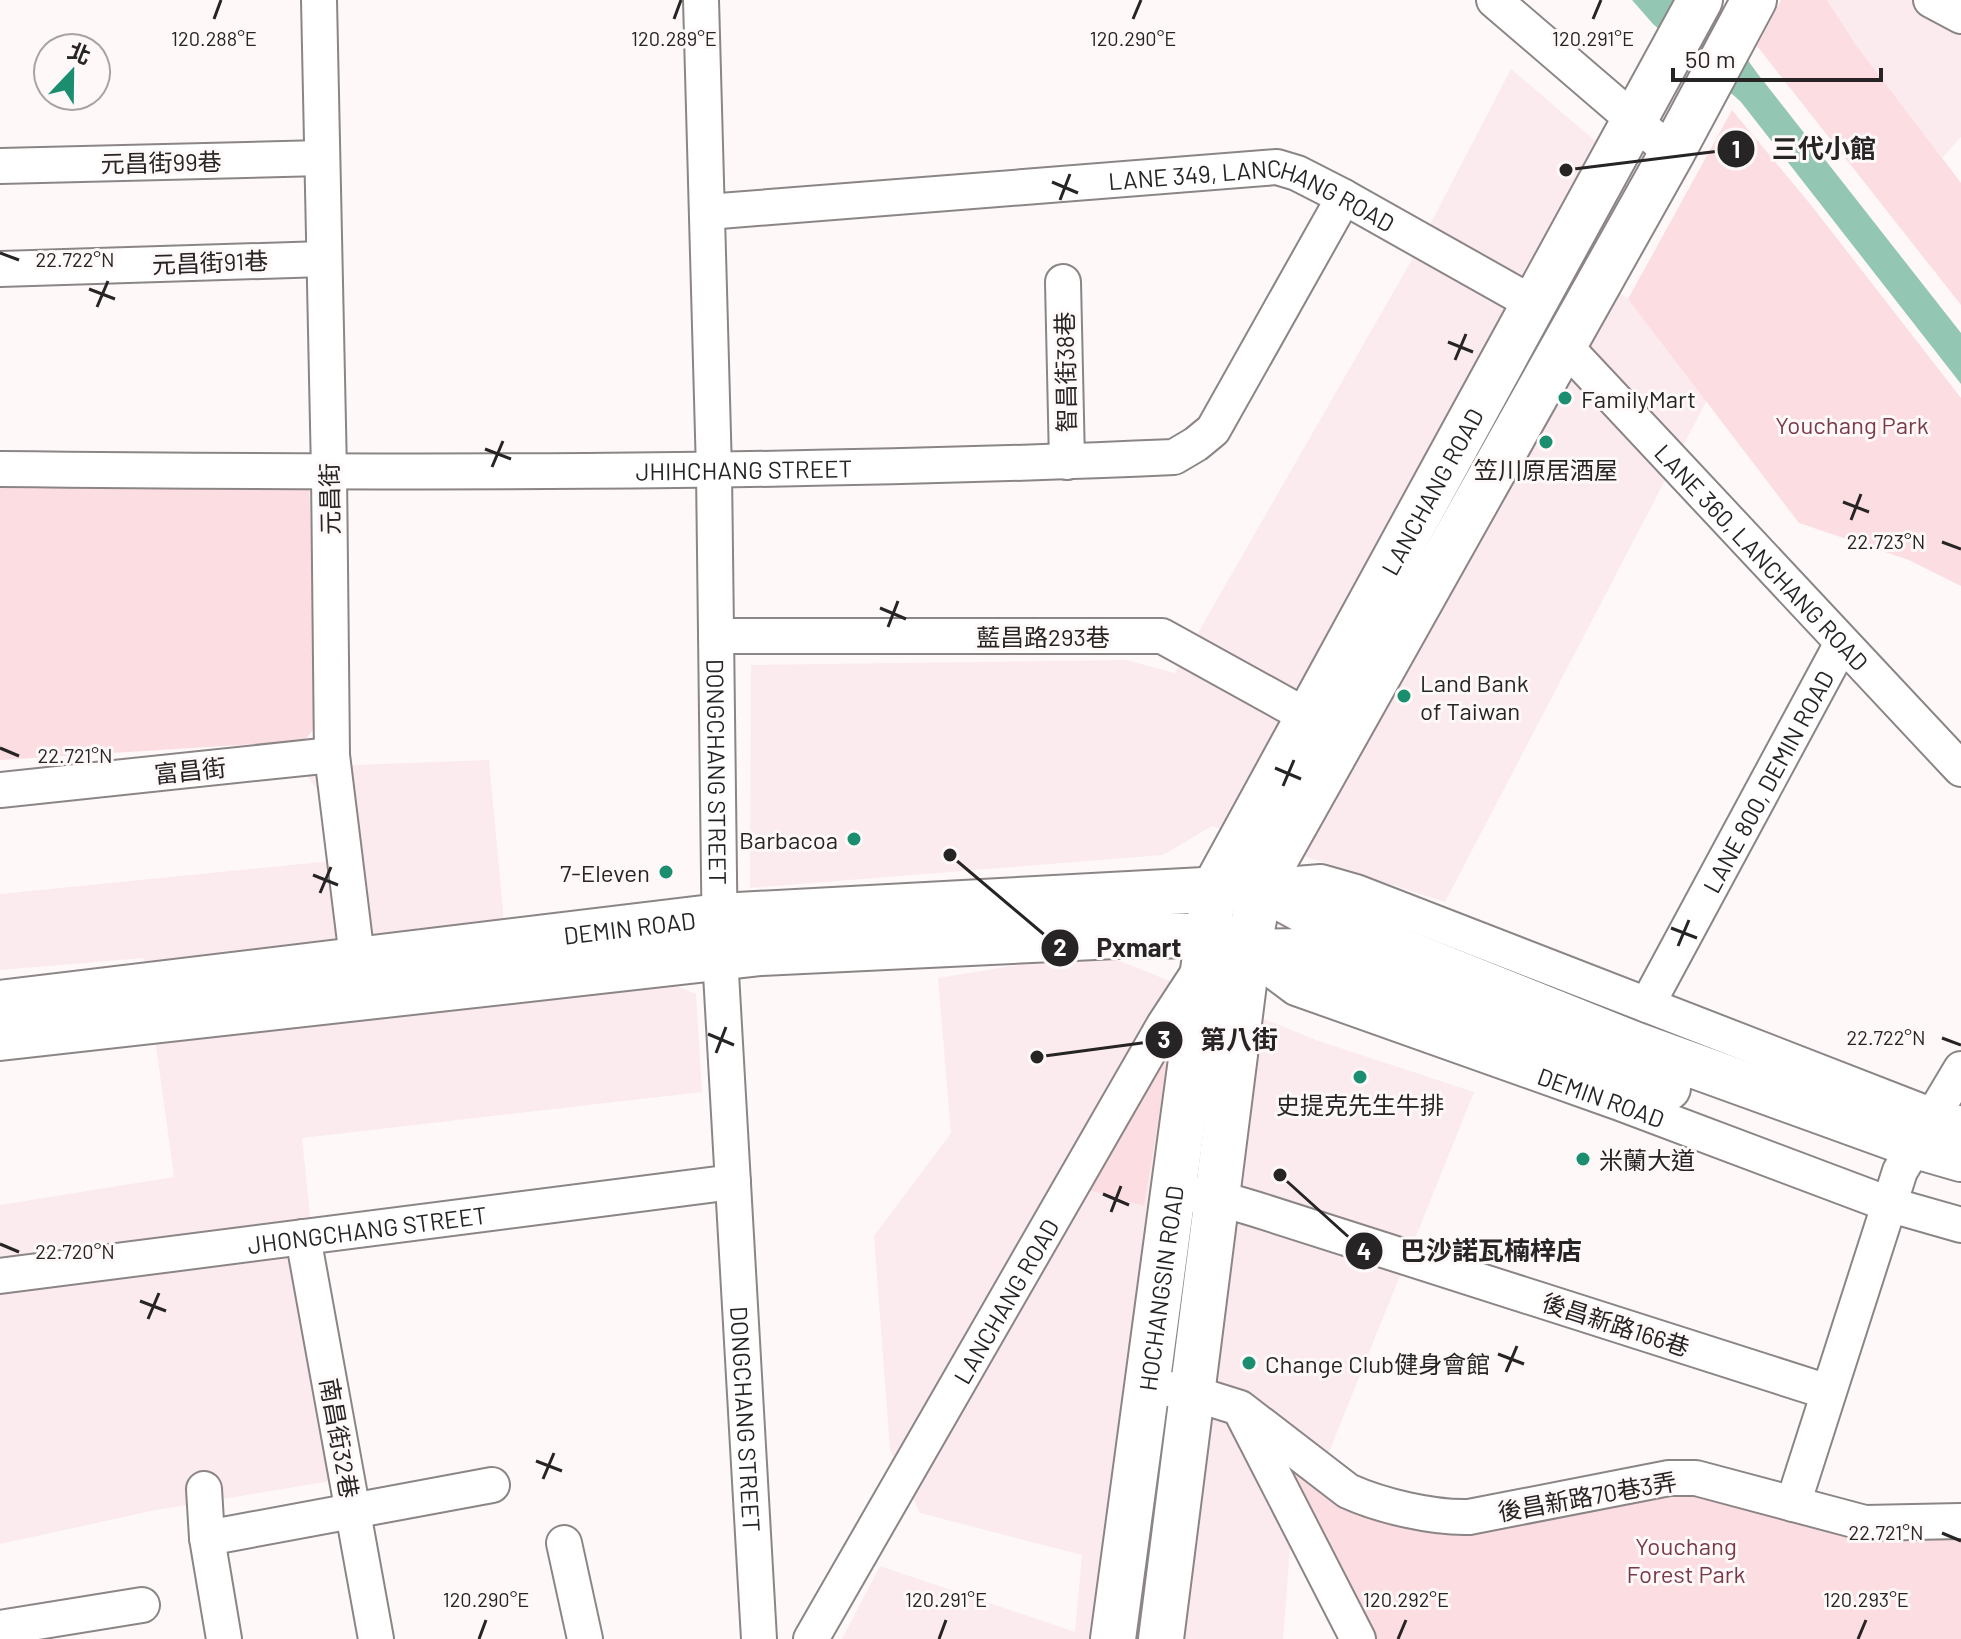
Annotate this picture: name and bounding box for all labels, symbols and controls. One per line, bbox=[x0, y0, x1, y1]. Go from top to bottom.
text: 120.288°E bbox=[171, 26, 257, 50]
text: 120.289°E bbox=[631, 26, 717, 50]
text: 120.290°E bbox=[1090, 26, 1176, 50]
text: 120.291°E bbox=[1552, 26, 1634, 50]
north arrow bbox=[32, 32, 112, 112]
scale bar bbox=[1673, 32, 1881, 82]
text: 北 bbox=[65, 36, 95, 69]
text: 50 m bbox=[1685, 44, 1736, 73]
callout: 三代小館 bbox=[1716, 124, 1892, 174]
text: 三代小館 bbox=[1772, 132, 1876, 163]
text: 1 bbox=[1732, 134, 1740, 163]
street label: 元昌街99巷 bbox=[100, 146, 222, 178]
street label: LANE 349, LANCHANG ROAD bbox=[1107, 152, 1400, 237]
street label: 元昌街91巷 bbox=[151, 245, 269, 279]
text: 22.722°N bbox=[35, 247, 115, 271]
street label: 智昌街38巷 bbox=[1049, 311, 1081, 433]
place label: FamilyMart bbox=[1581, 384, 1696, 413]
marker: FamilyMart bbox=[1556, 389, 1574, 407]
street label: LANCHANG ROAD bbox=[1374, 403, 1489, 580]
park label: Youchang Park bbox=[1775, 410, 1929, 439]
marker: 笠川原居酒屋 bbox=[1537, 433, 1555, 451]
street label: LANE 360, LANCHANG ROAD bbox=[1649, 438, 1875, 676]
street label: JHIHCHANG STREET bbox=[635, 453, 853, 485]
place label: 笠川原居酒屋 bbox=[1474, 455, 1618, 484]
street label: 元昌街 bbox=[314, 463, 344, 535]
text: 22.723°N bbox=[1847, 529, 1925, 553]
street label: 藍昌路293巷 bbox=[976, 622, 1110, 651]
street label: DONGCHANG STREET bbox=[702, 659, 734, 885]
street label: LANE 800, DEMIN ROAD bbox=[1696, 665, 1839, 897]
place label: Land Bank of Taiwan bbox=[1420, 668, 1529, 725]
marker: Land Bank of Taiwan bbox=[1395, 687, 1413, 705]
text: 22.721°N bbox=[37, 743, 113, 767]
street label: 富昌街 bbox=[153, 752, 227, 788]
place label: Barbacoa bbox=[739, 825, 838, 854]
marker: Barbacoa bbox=[845, 830, 863, 848]
place label: 7-Eleven bbox=[560, 858, 650, 887]
marker: 7-Eleven bbox=[657, 863, 675, 881]
street label: DEMIN ROAD bbox=[562, 905, 697, 949]
callout: Pxmart bbox=[1040, 923, 1197, 973]
text: Pxmart bbox=[1097, 931, 1182, 962]
text: 2 bbox=[1053, 932, 1067, 961]
callout: 第八街 bbox=[1144, 1015, 1294, 1065]
text: 第八街 bbox=[1200, 1023, 1278, 1054]
text: 3 bbox=[1158, 1024, 1170, 1053]
text: 22.722°N bbox=[1846, 1025, 1926, 1049]
street label: DEMIN ROAD bbox=[1534, 1060, 1669, 1133]
marker: 史提克先生牛排 bbox=[1351, 1068, 1369, 1086]
place label: 史提克先生牛排 bbox=[1276, 1090, 1444, 1119]
place label: 米蘭大道 bbox=[1599, 1145, 1695, 1174]
marker: 米蘭大道 bbox=[1574, 1150, 1592, 1168]
street label: HOCHANGSIN ROAD bbox=[1132, 1184, 1188, 1393]
street label: JHONGCHANG STREET bbox=[246, 1199, 488, 1259]
street label: LANCHANG ROAD bbox=[947, 1213, 1064, 1388]
callout: 巴沙諾瓦楠梓店 bbox=[1344, 1226, 1598, 1276]
text: 巴沙諾瓦楠梓店 bbox=[1400, 1234, 1582, 1265]
text: 4 bbox=[1357, 1236, 1371, 1265]
text: 22.720°N bbox=[35, 1239, 115, 1263]
street label: 後昌新路166巷 bbox=[1539, 1287, 1693, 1361]
street label: DONGCHANG STREET bbox=[726, 1305, 767, 1533]
place label: Change Club健身會館 bbox=[1265, 1349, 1490, 1378]
marker: Change Club健身會館 bbox=[1240, 1354, 1258, 1372]
street label: 南昌街32巷 bbox=[315, 1376, 365, 1500]
street label: 後昌新路70巷3弄 bbox=[1495, 1466, 1679, 1526]
text: 22.721°N bbox=[1848, 1520, 1924, 1544]
park label: Youchang Forest Park bbox=[1626, 1531, 1746, 1588]
text: 120.290°E bbox=[443, 1587, 529, 1611]
text: 120.291°E bbox=[905, 1587, 987, 1611]
text: 120.292°E bbox=[1363, 1587, 1449, 1611]
text: 120.293°E bbox=[1823, 1587, 1909, 1611]

